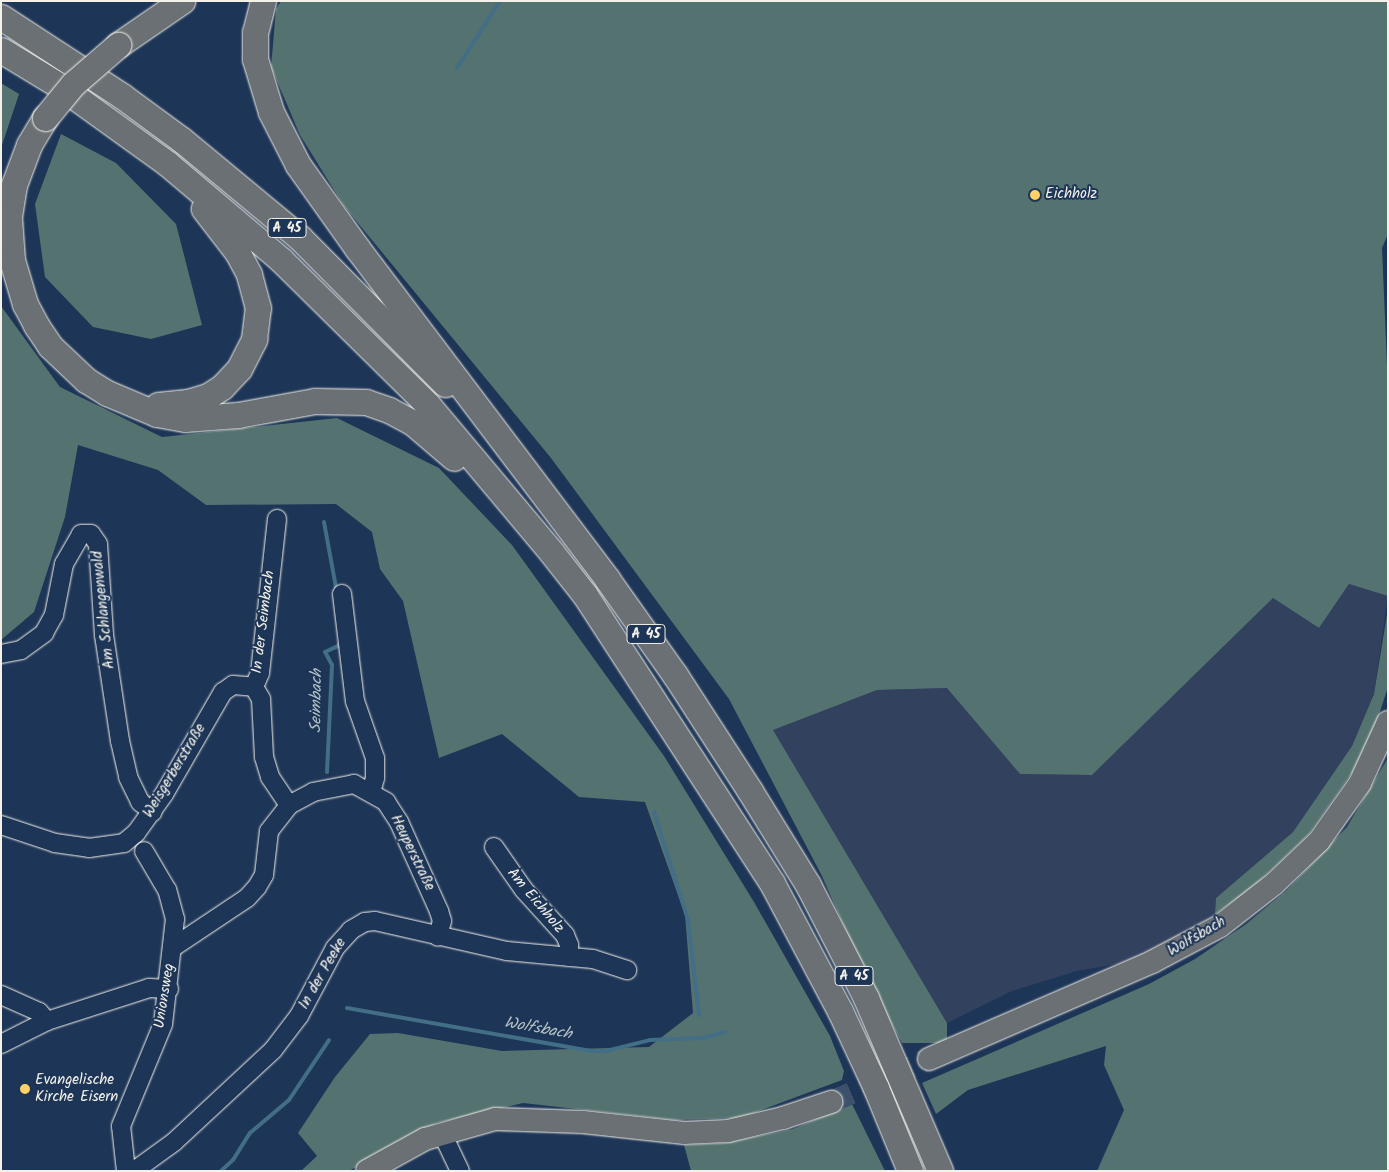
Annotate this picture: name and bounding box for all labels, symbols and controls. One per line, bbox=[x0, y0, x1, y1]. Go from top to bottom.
place label: Eichholz bbox=[1045, 186, 1097, 204]
marker: Eichholz bbox=[1029, 189, 1041, 201]
road number: A 45 bbox=[267, 217, 307, 240]
street label: Am Schlangenwald bbox=[89, 550, 119, 670]
street label: In der Seimbach bbox=[249, 569, 279, 675]
road number: A 45 bbox=[626, 622, 666, 646]
water label: Seimbach bbox=[307, 669, 327, 733]
street label: Weisgerberstraße bbox=[140, 721, 210, 821]
street label: Heuperstraße bbox=[386, 812, 438, 894]
street label: Am Eichholz bbox=[503, 865, 567, 937]
street label: Wolfsbach bbox=[1165, 913, 1229, 961]
street label: In der Peeke bbox=[295, 935, 351, 1013]
street label: Unionsweg bbox=[151, 962, 179, 1030]
road number: A 45 bbox=[834, 964, 874, 988]
water label: Wolfsbach bbox=[503, 1014, 573, 1044]
place label: Evangelische Kirche Eisern bbox=[35, 1071, 118, 1106]
marker: Evangelische Kirche Eisern bbox=[19, 1083, 31, 1095]

